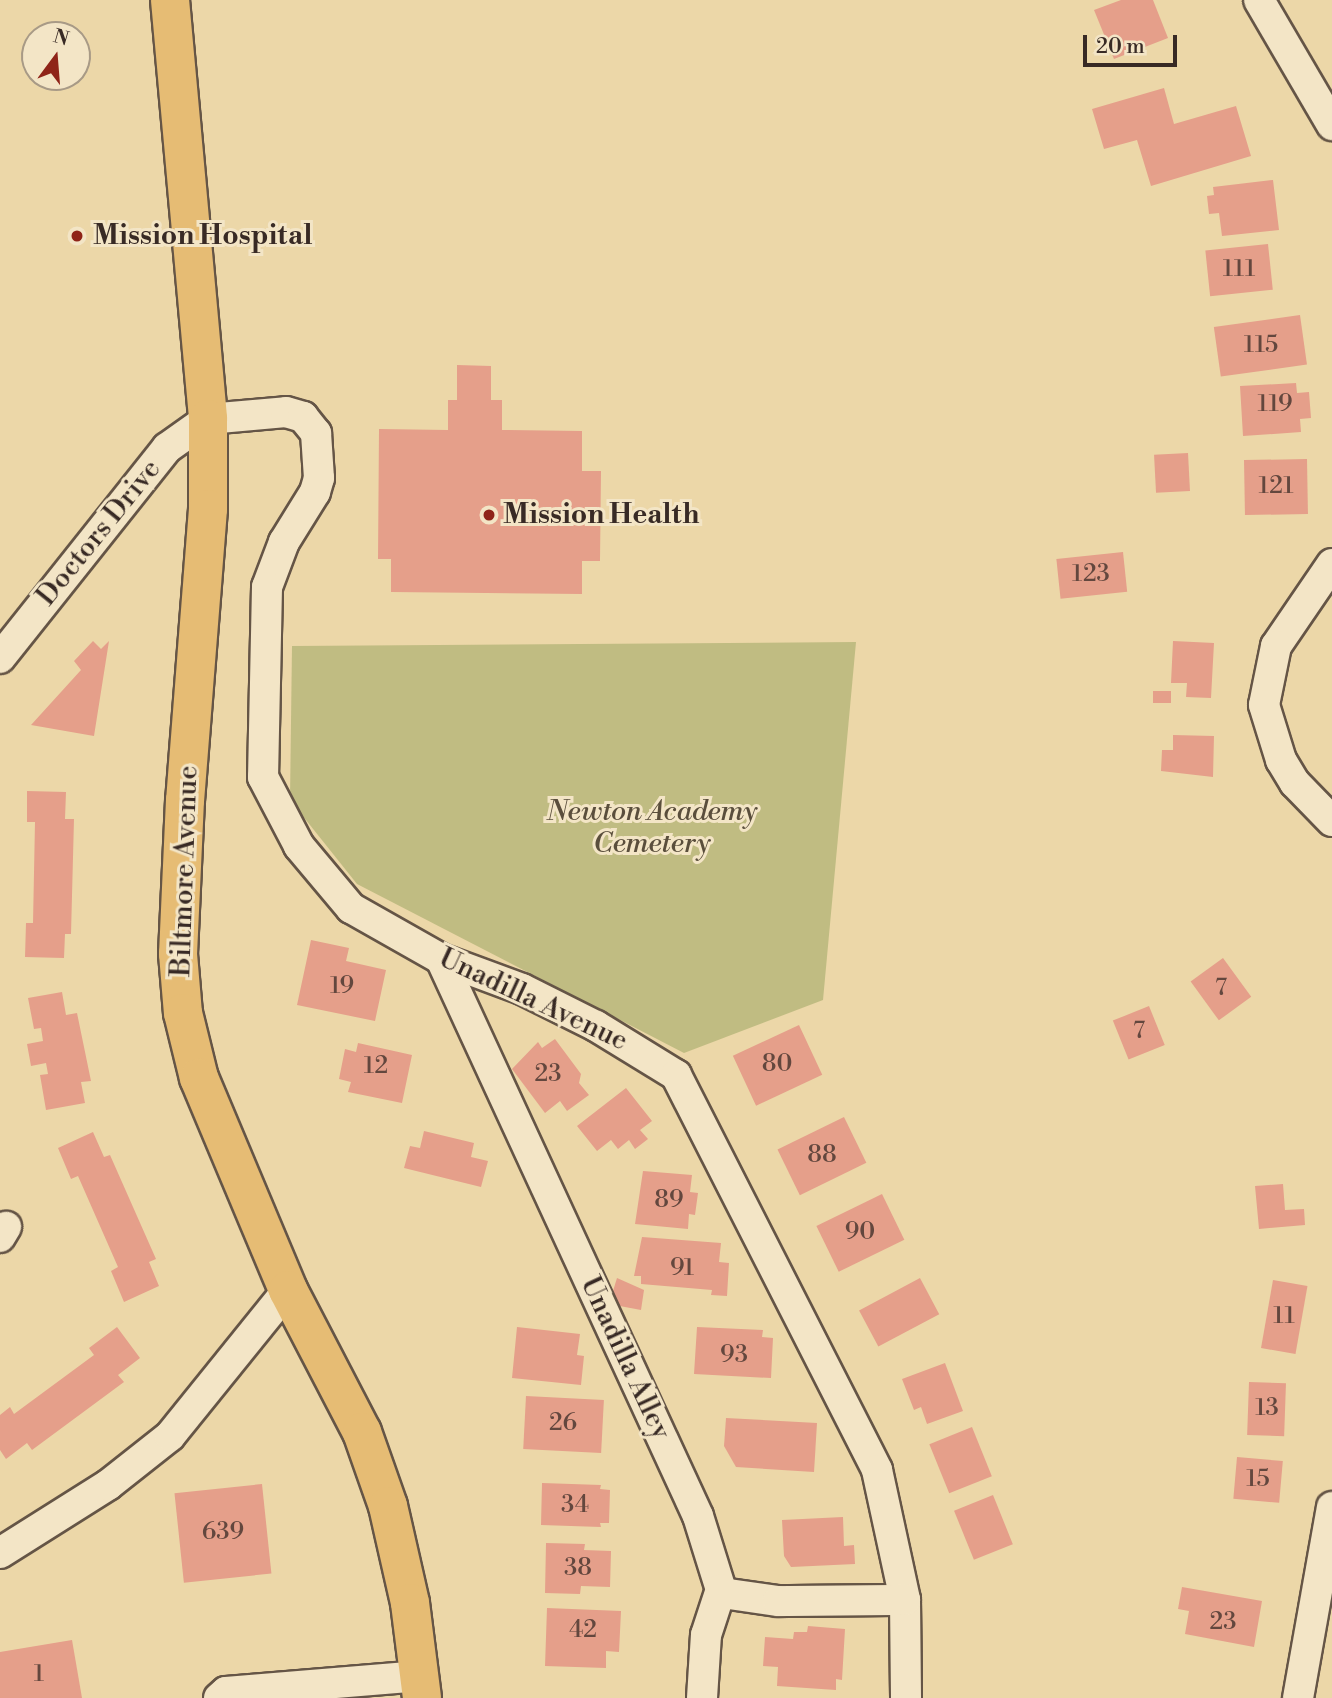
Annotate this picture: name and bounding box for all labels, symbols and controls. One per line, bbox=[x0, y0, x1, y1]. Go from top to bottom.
north arrow bbox=[21, 21, 91, 91]
scale bar bbox=[1087, 21, 1182, 65]
text: N bbox=[51, 24, 72, 51]
text: 20 m bbox=[1096, 34, 1145, 60]
place label: Mission Hospital bbox=[93, 219, 312, 253]
marker: Mission Hospital bbox=[67, 226, 87, 246]
house number: 111 bbox=[1223, 256, 1255, 284]
house number: 115 bbox=[1244, 332, 1278, 360]
house number: 119 bbox=[1257, 391, 1293, 419]
street label: Doctors Drive bbox=[30, 453, 168, 613]
house number: 121 bbox=[1258, 473, 1294, 501]
place label: Mission Health bbox=[503, 498, 700, 532]
marker: Mission Health bbox=[481, 507, 497, 523]
house number: 123 bbox=[1072, 561, 1110, 589]
street label: Biltmore Avenue bbox=[165, 765, 205, 977]
park label: Newton Academy Cemetery bbox=[546, 795, 758, 861]
street label: Unadilla Avenue bbox=[433, 942, 633, 1058]
house number: 19 bbox=[330, 973, 354, 1001]
house number: 7 bbox=[1215, 975, 1227, 1003]
house number: 7 bbox=[1133, 1018, 1145, 1046]
house number: 80 bbox=[762, 1051, 792, 1079]
house number: 12 bbox=[364, 1053, 388, 1081]
house number: 23 bbox=[535, 1061, 561, 1089]
house number: 88 bbox=[807, 1142, 837, 1170]
house number: 89 bbox=[654, 1187, 684, 1215]
house number: 90 bbox=[845, 1219, 875, 1247]
house number: 91 bbox=[670, 1255, 694, 1283]
street label: Unadilla Alley bbox=[573, 1271, 677, 1445]
house number: 11 bbox=[1273, 1303, 1295, 1331]
house number: 93 bbox=[720, 1342, 748, 1370]
house number: 13 bbox=[1255, 1395, 1279, 1423]
house number: 26 bbox=[549, 1410, 577, 1438]
house number: 15 bbox=[1246, 1466, 1270, 1494]
house number: 34 bbox=[561, 1492, 589, 1520]
house number: 639 bbox=[202, 1519, 244, 1547]
house number: 38 bbox=[564, 1555, 592, 1583]
house number: 23 bbox=[1210, 1609, 1236, 1637]
house number: 42 bbox=[569, 1617, 597, 1645]
house number: 1 bbox=[34, 1661, 44, 1689]

